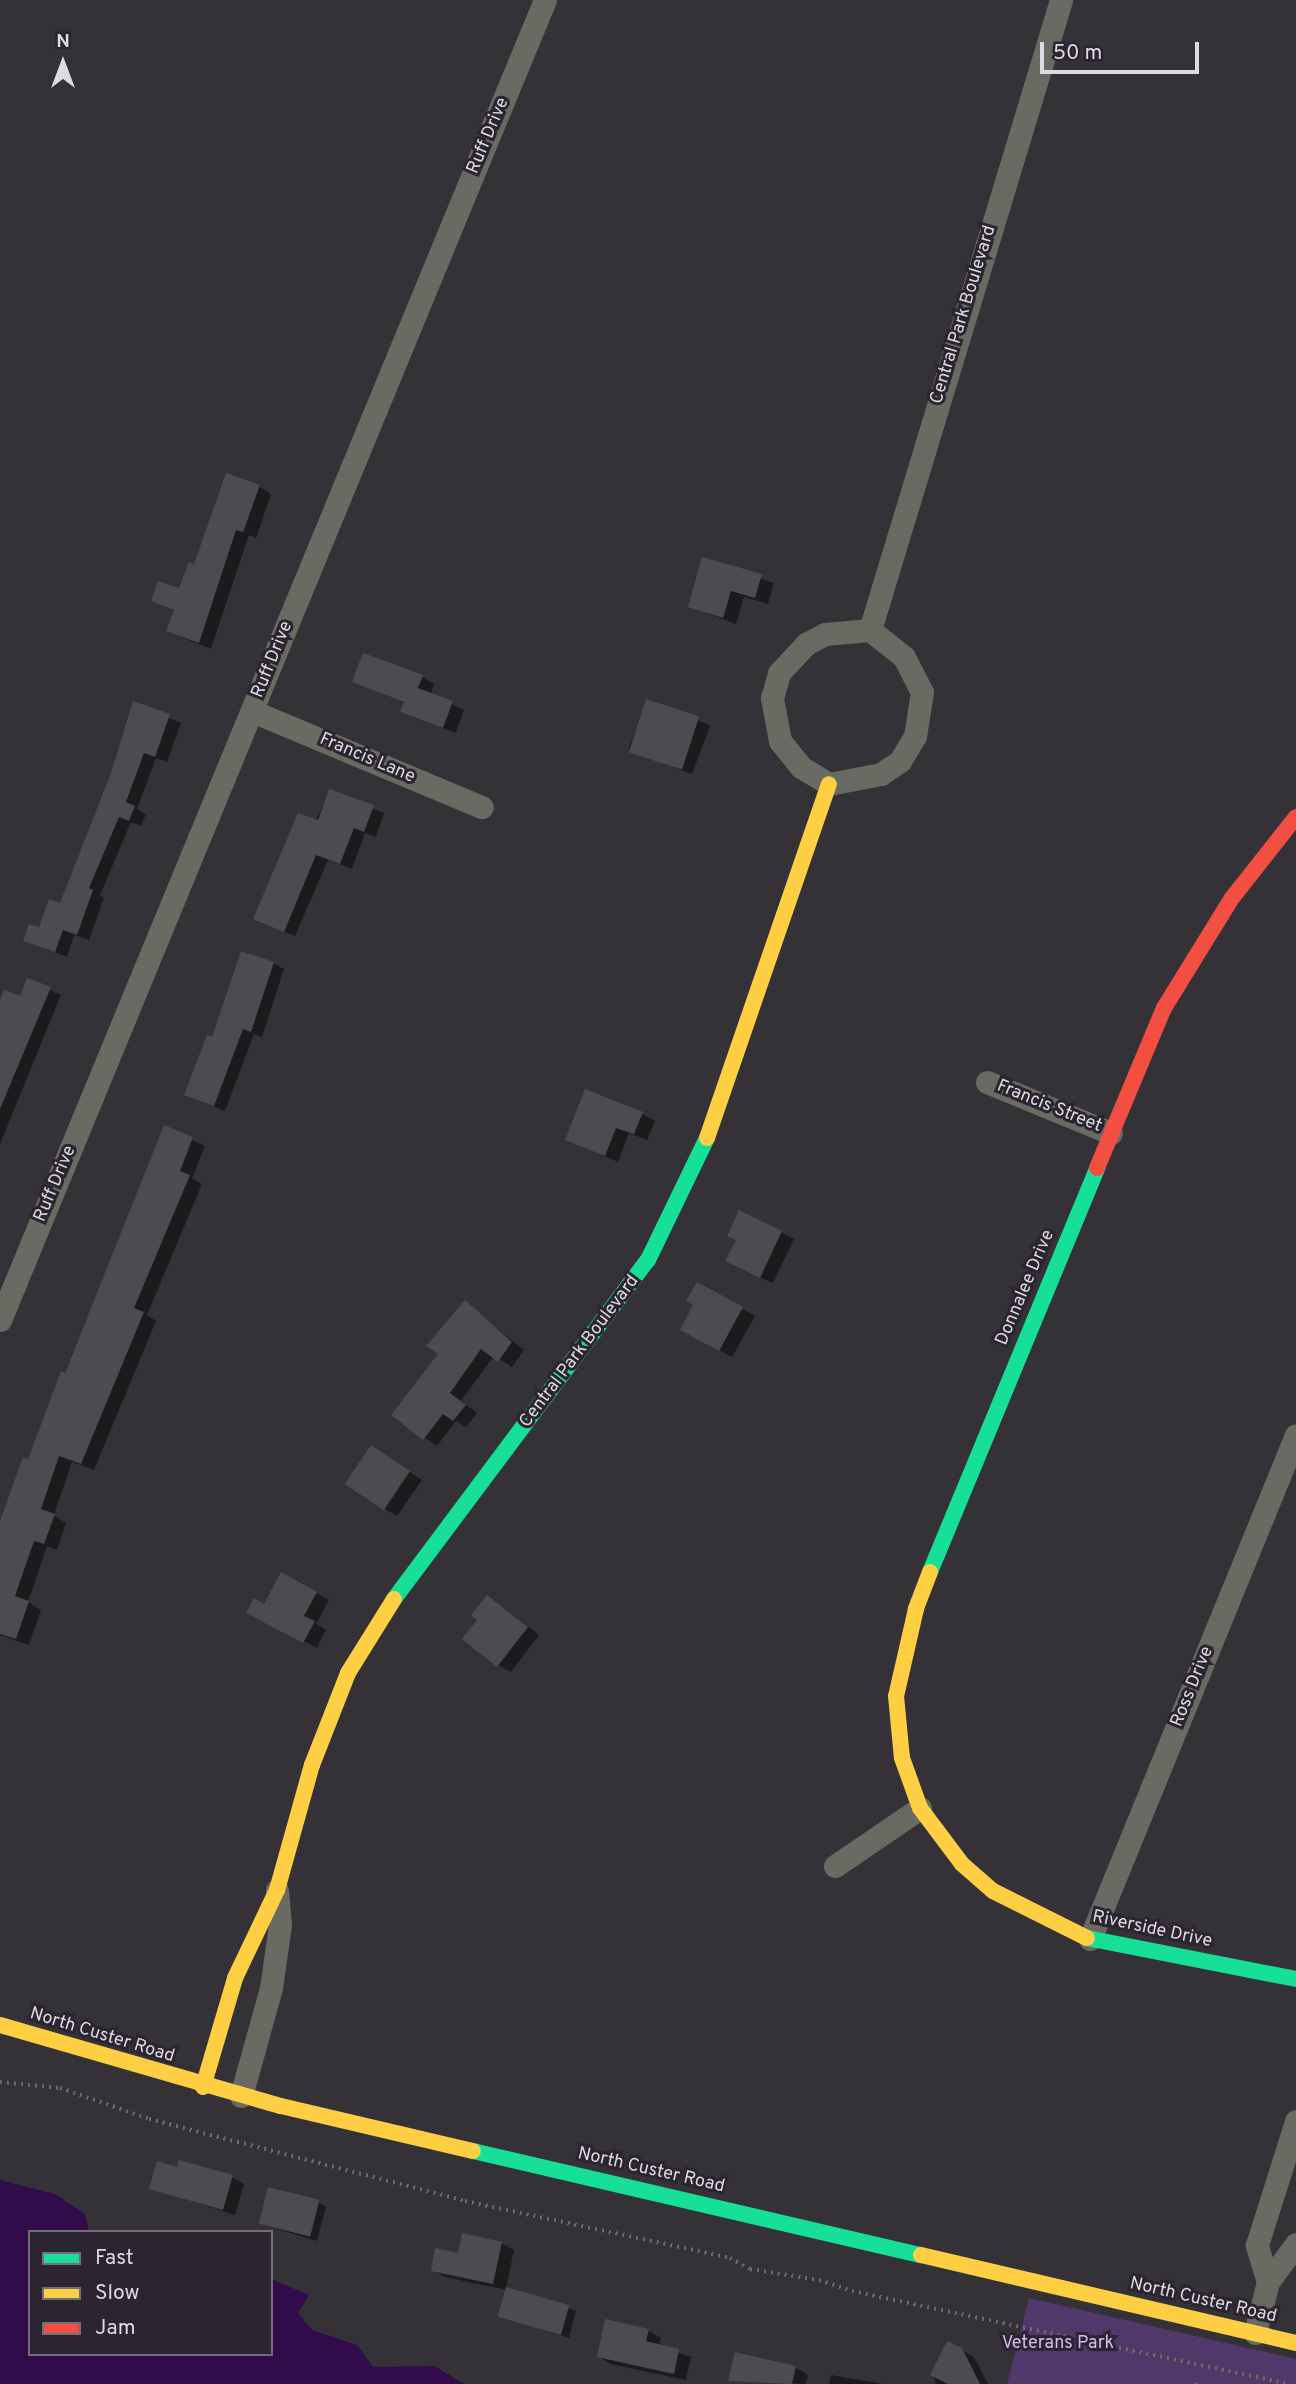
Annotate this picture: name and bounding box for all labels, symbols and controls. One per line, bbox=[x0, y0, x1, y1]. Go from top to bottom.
north arrow bbox=[28, 28, 98, 98]
scale bar bbox=[1044, 28, 1203, 72]
text: N bbox=[56, 30, 70, 54]
text: 50 m bbox=[1053, 40, 1102, 67]
street label: Ruff Drive bbox=[463, 95, 515, 177]
street label: Central Park Boulevard bbox=[927, 223, 1001, 407]
street label: Ruff Drive bbox=[248, 618, 298, 702]
street label: Francis Lane bbox=[316, 729, 418, 789]
street label: Francis Street bbox=[993, 1076, 1105, 1138]
street label: Ruff Drive bbox=[30, 1143, 82, 1225]
street label: Donnalee Drive bbox=[992, 1227, 1060, 1349]
street label: Central Park Boulevard bbox=[516, 1271, 644, 1433]
street label: Ross Drive bbox=[1167, 1643, 1219, 1731]
street label: Riverside Drive bbox=[1090, 1907, 1214, 1953]
street label: North Custer Road bbox=[27, 2004, 177, 2068]
street label: North Custer Road bbox=[575, 2144, 727, 2198]
legend bbox=[28, 2230, 273, 2356]
text: Fast bbox=[95, 2245, 134, 2272]
street label: North Custer Road bbox=[1127, 2274, 1279, 2328]
text: Slow bbox=[95, 2280, 140, 2307]
text: Jam bbox=[95, 2315, 136, 2342]
park label: Veterans Park bbox=[1002, 2333, 1114, 2355]

